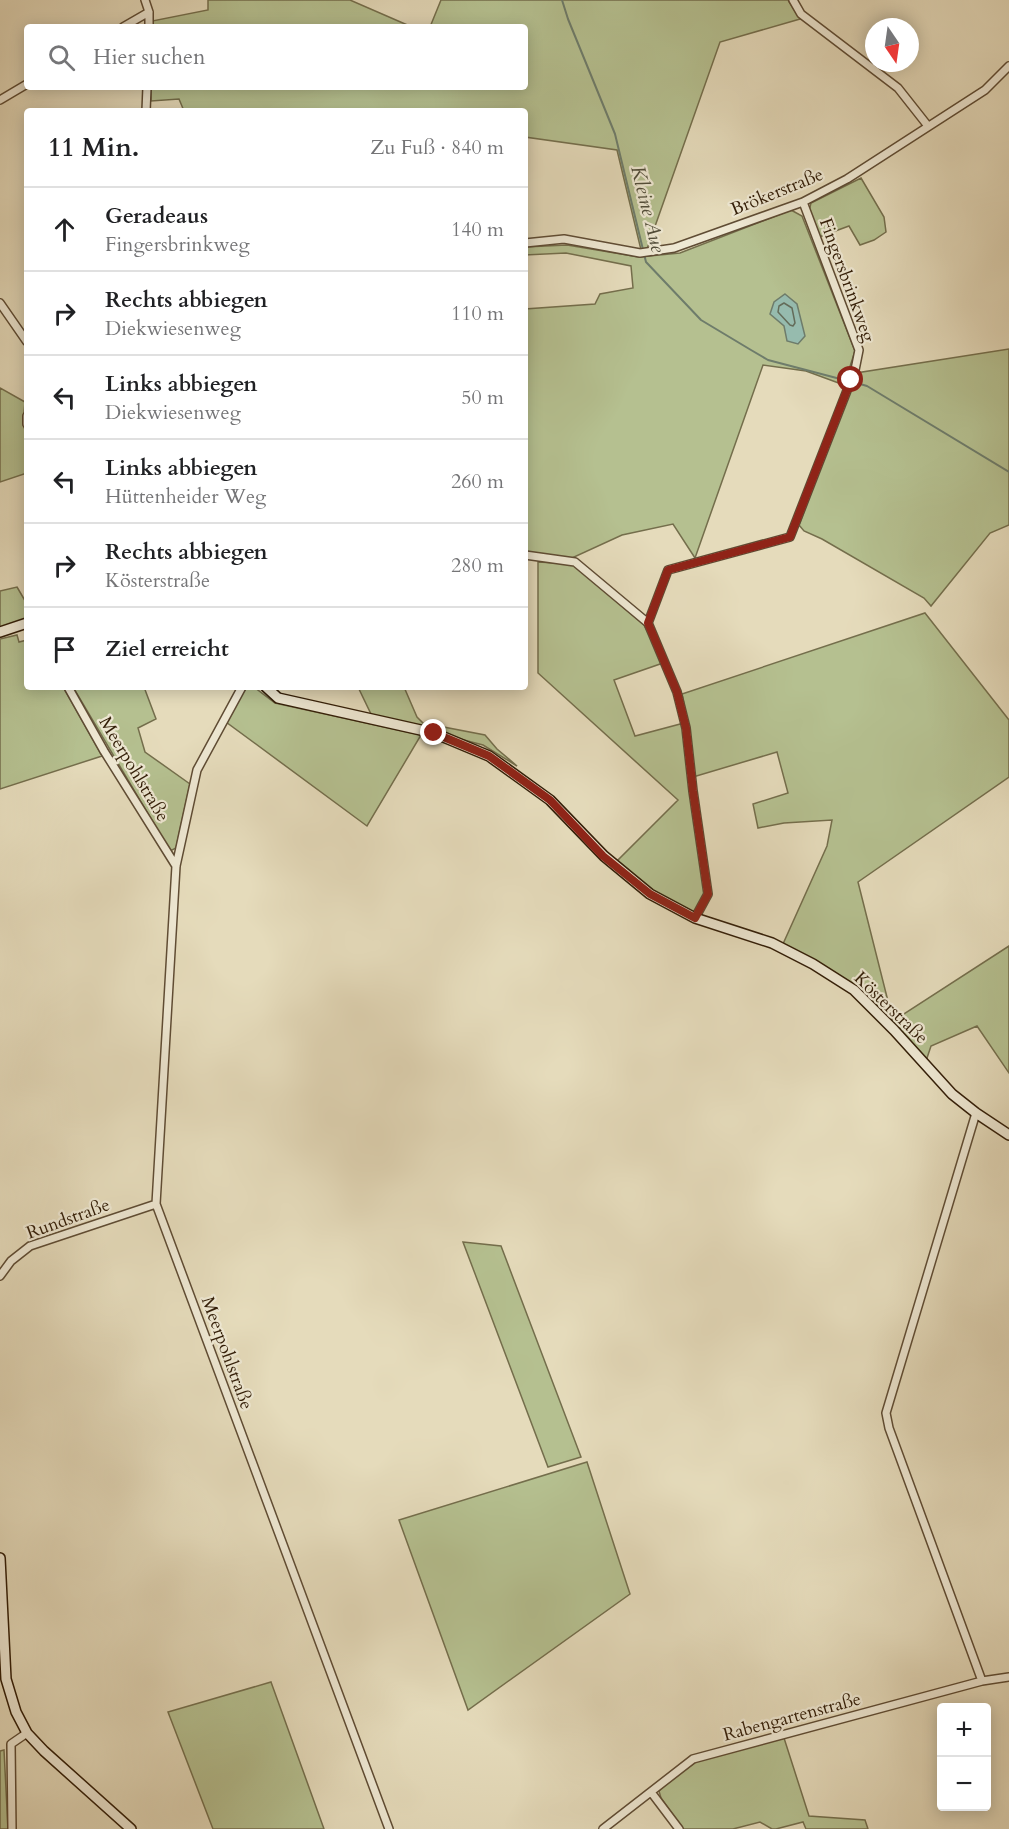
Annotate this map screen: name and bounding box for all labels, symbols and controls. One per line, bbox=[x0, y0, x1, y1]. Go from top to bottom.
north arrow bbox=[865, 18, 919, 72]
search box bbox=[24, 24, 528, 90]
icon: search bbox=[45, 41, 78, 74]
text: Hier suchen bbox=[93, 42, 206, 72]
text: 11 Min. bbox=[48, 130, 139, 165]
text: Zu Fuß · 840 m bbox=[370, 134, 504, 161]
street label: Brökerstraße bbox=[727, 162, 827, 222]
water label: Kleine Aue bbox=[624, 163, 672, 256]
text: Geradeaus bbox=[105, 201, 208, 231]
icon: ahead bbox=[48, 213, 81, 246]
street label: Fingersbrinkweg bbox=[813, 215, 881, 346]
text: 140 m bbox=[451, 216, 504, 243]
text: Fingersbrinkweg bbox=[105, 231, 250, 258]
text: Rechts abbiegen bbox=[105, 285, 268, 315]
icon: right bbox=[48, 297, 81, 330]
text: 110 m bbox=[451, 300, 504, 327]
text: Diekwiesenweg bbox=[105, 315, 241, 342]
route start bbox=[837, 366, 863, 392]
text: Links abbiegen bbox=[105, 369, 257, 399]
icon: left bbox=[48, 381, 81, 414]
text: 50 m bbox=[461, 384, 504, 411]
text: Diekwiesenweg bbox=[105, 399, 241, 426]
text: Links abbiegen bbox=[105, 453, 257, 483]
icon: left bbox=[48, 465, 81, 498]
text: 260 m bbox=[451, 468, 504, 495]
text: Hüttenheider Weg bbox=[105, 483, 266, 510]
text: Rechts abbiegen bbox=[105, 537, 268, 567]
icon: right bbox=[48, 549, 81, 582]
text: 280 m bbox=[451, 552, 504, 579]
text: Kösterstraße bbox=[105, 567, 210, 594]
icon: arrive bbox=[48, 633, 81, 666]
text: Ziel erreicht bbox=[105, 634, 229, 664]
street label: Meerpohlstraße bbox=[93, 712, 175, 826]
route end bbox=[420, 719, 446, 745]
street label: Kösterstraße bbox=[848, 966, 934, 1050]
street label: Rundstraße bbox=[23, 1192, 113, 1246]
street label: Meerpohlstraße bbox=[195, 1293, 259, 1413]
street label: Rabengartenstraße bbox=[720, 1687, 864, 1747]
map controls bbox=[937, 1703, 991, 1811]
button: + bbox=[937, 1703, 991, 1757]
button: − bbox=[937, 1757, 991, 1811]

